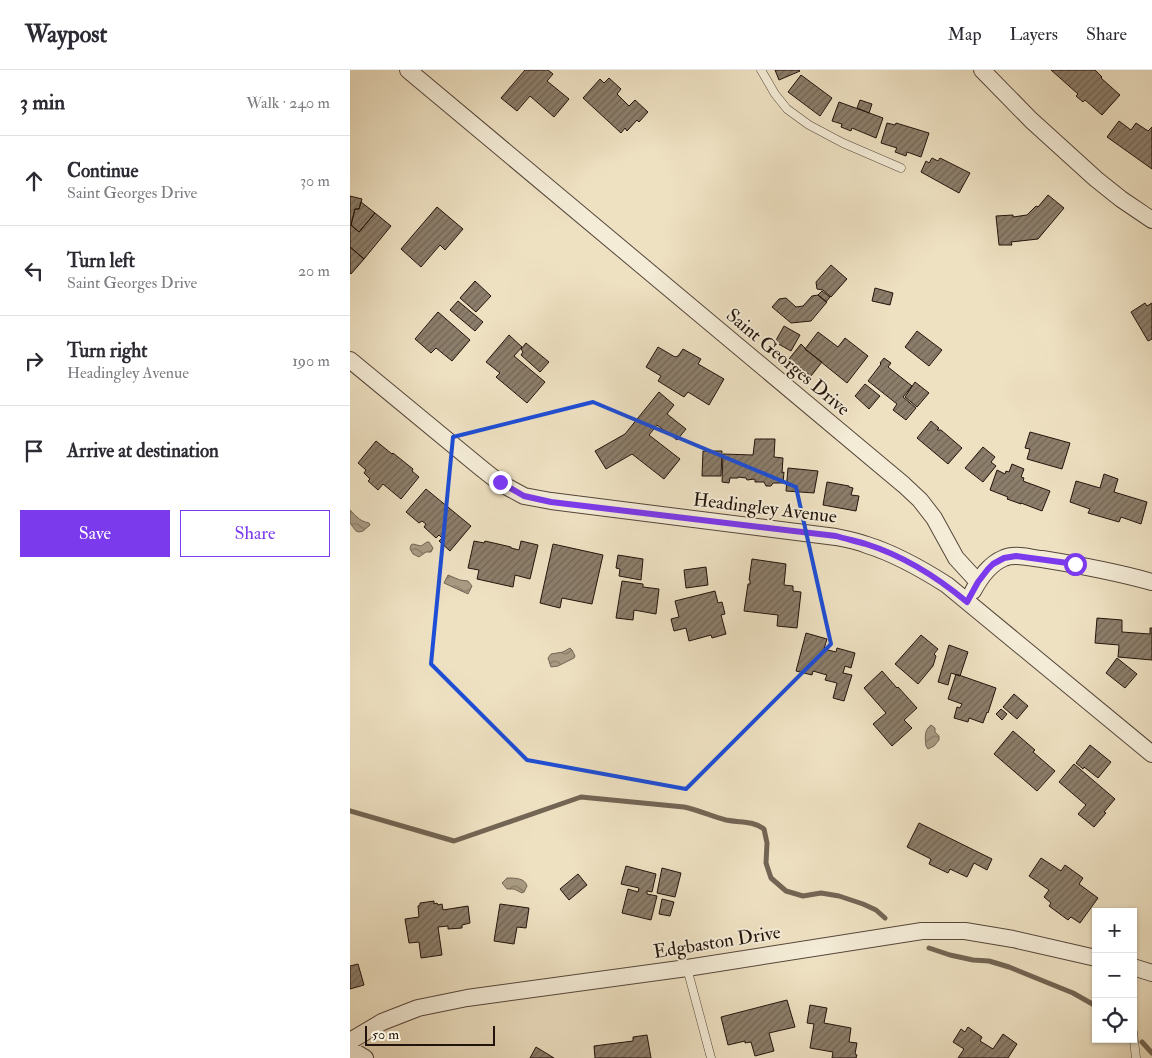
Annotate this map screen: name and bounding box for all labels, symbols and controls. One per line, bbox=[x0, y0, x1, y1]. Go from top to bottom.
text: Waypost bbox=[25, 19, 107, 50]
text: Map bbox=[948, 23, 982, 46]
text: Layers bbox=[1010, 23, 1058, 46]
text: Share bbox=[1086, 23, 1127, 46]
text: 3 min bbox=[20, 89, 65, 116]
text: Walk · 240 m bbox=[246, 93, 330, 113]
text: Continue bbox=[67, 159, 138, 183]
icon: ahead bbox=[20, 167, 48, 195]
text: 30 m bbox=[300, 171, 330, 191]
text: Saint Georges Drive bbox=[67, 183, 197, 203]
text: Turn left bbox=[67, 249, 135, 273]
icon: left bbox=[20, 257, 48, 285]
text: 20 m bbox=[298, 261, 330, 281]
text: Saint Georges Drive bbox=[67, 273, 197, 293]
street label: Saint Georges Drive bbox=[721, 303, 855, 421]
text: Turn right bbox=[67, 339, 147, 363]
icon: right bbox=[20, 347, 48, 375]
text: 190 m bbox=[292, 351, 330, 371]
text: Headingley Avenue bbox=[67, 363, 189, 383]
icon: arrive bbox=[20, 437, 48, 465]
text: Arrive at destination bbox=[67, 439, 219, 463]
route end bbox=[489, 471, 512, 494]
street label: Headingley Avenue bbox=[692, 487, 838, 529]
button: Save bbox=[20, 510, 170, 557]
button: Share bbox=[180, 510, 330, 557]
route start bbox=[1064, 553, 1087, 576]
map controls bbox=[1092, 908, 1137, 1043]
button: + bbox=[1092, 908, 1137, 953]
street label: Edgbaston Drive bbox=[652, 920, 782, 964]
button: − bbox=[1092, 953, 1137, 998]
button: locate bbox=[1092, 998, 1137, 1043]
scale bar bbox=[365, 1023, 495, 1046]
text: 50 m bbox=[372, 1026, 399, 1043]

